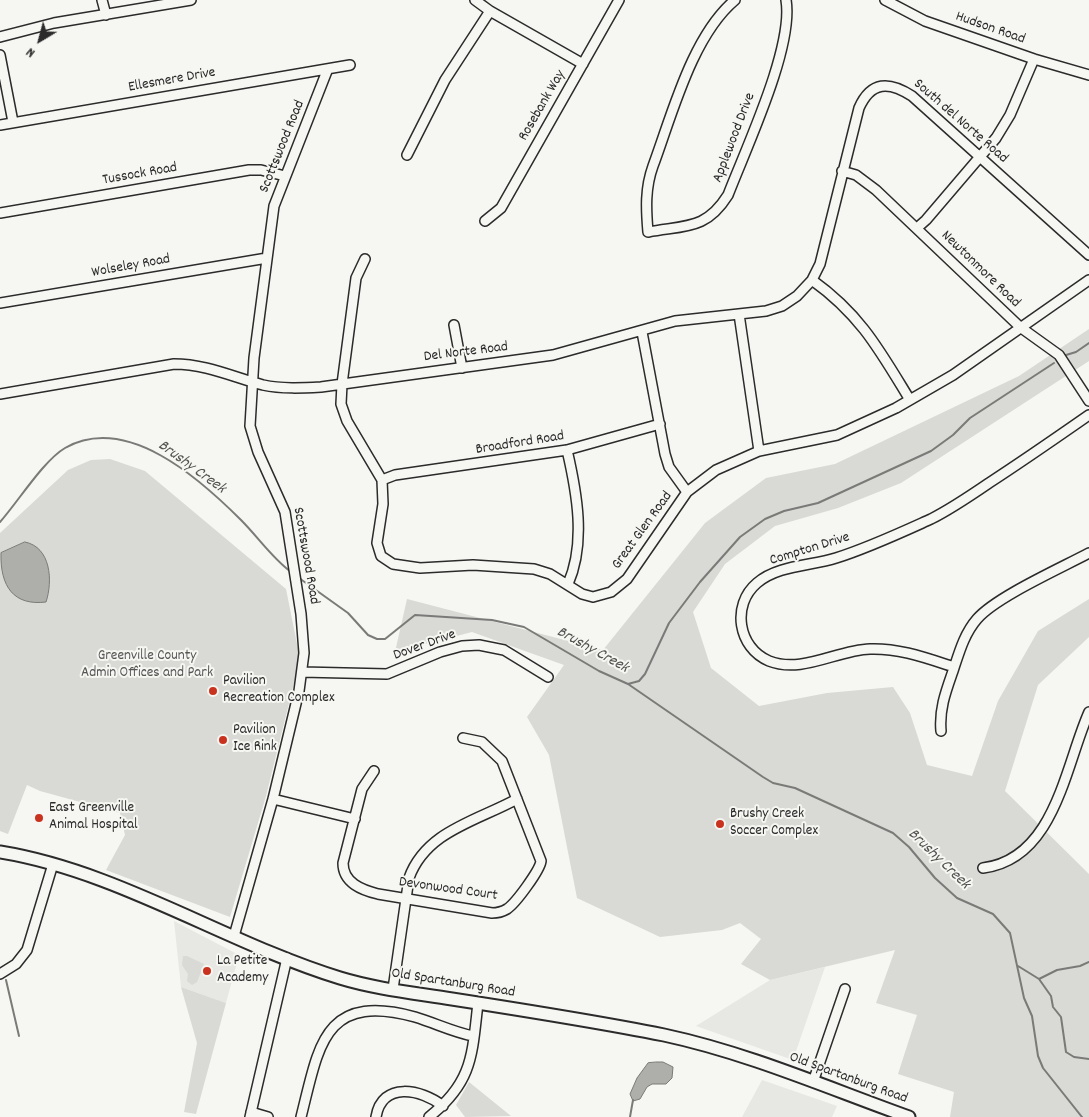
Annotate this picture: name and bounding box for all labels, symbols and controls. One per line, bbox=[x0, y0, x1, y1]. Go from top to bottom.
street label: Hudson Road bbox=[953, 9, 1027, 49]
north arrow bbox=[15, 15, 65, 65]
text: N bbox=[22, 42, 40, 62]
street label: Ellesmere Drive bbox=[127, 64, 217, 98]
street label: Rosebank Way bbox=[516, 67, 570, 145]
street label: South del Norte Road bbox=[909, 76, 1011, 168]
street label: Applewood Drive bbox=[710, 91, 760, 185]
street label: Scottswood Road bbox=[256, 98, 310, 196]
street label: Tussock Road bbox=[101, 160, 179, 190]
street label: Newtonmore Road bbox=[937, 228, 1023, 312]
street label: Wolseley Road bbox=[90, 251, 172, 283]
street label: Del Norte Road bbox=[423, 339, 509, 367]
street label: Broadford Road bbox=[474, 428, 566, 460]
water label: Brushy Creek bbox=[153, 437, 229, 499]
street label: Great Glen Road bbox=[609, 489, 677, 573]
street label: Scottswood Road bbox=[288, 506, 322, 606]
street label: Compton Drive bbox=[768, 529, 852, 571]
water label: Brushy Creek bbox=[553, 623, 631, 679]
street label: Dover Drive bbox=[391, 626, 459, 666]
park label: Greenville County Admin Offices and Park bbox=[81, 648, 213, 683]
place label: Pavilion Recreation Complex bbox=[223, 673, 334, 708]
marker: Pavilion Recreation Complex bbox=[207, 685, 219, 697]
place label: Pavilion Ice Rink bbox=[233, 722, 277, 757]
marker: Pavilion Ice Rink bbox=[217, 734, 229, 746]
place label: East Greenville Animal Hospital bbox=[49, 800, 138, 835]
place label: Brushy Creek Soccer Complex bbox=[730, 806, 818, 841]
marker: East Greenville Animal Hospital bbox=[33, 812, 45, 824]
marker: Brushy Creek Soccer Complex bbox=[714, 818, 726, 830]
water label: Brushy Creek bbox=[903, 826, 973, 894]
street label: Devonwood Court bbox=[398, 874, 498, 906]
place label: La Petite Academy bbox=[217, 953, 268, 988]
marker: La Petite Academy bbox=[201, 965, 213, 977]
street label: Old Spartanburg Road bbox=[390, 965, 516, 1003]
street label: Old Spartanburg Road bbox=[786, 1049, 910, 1109]

